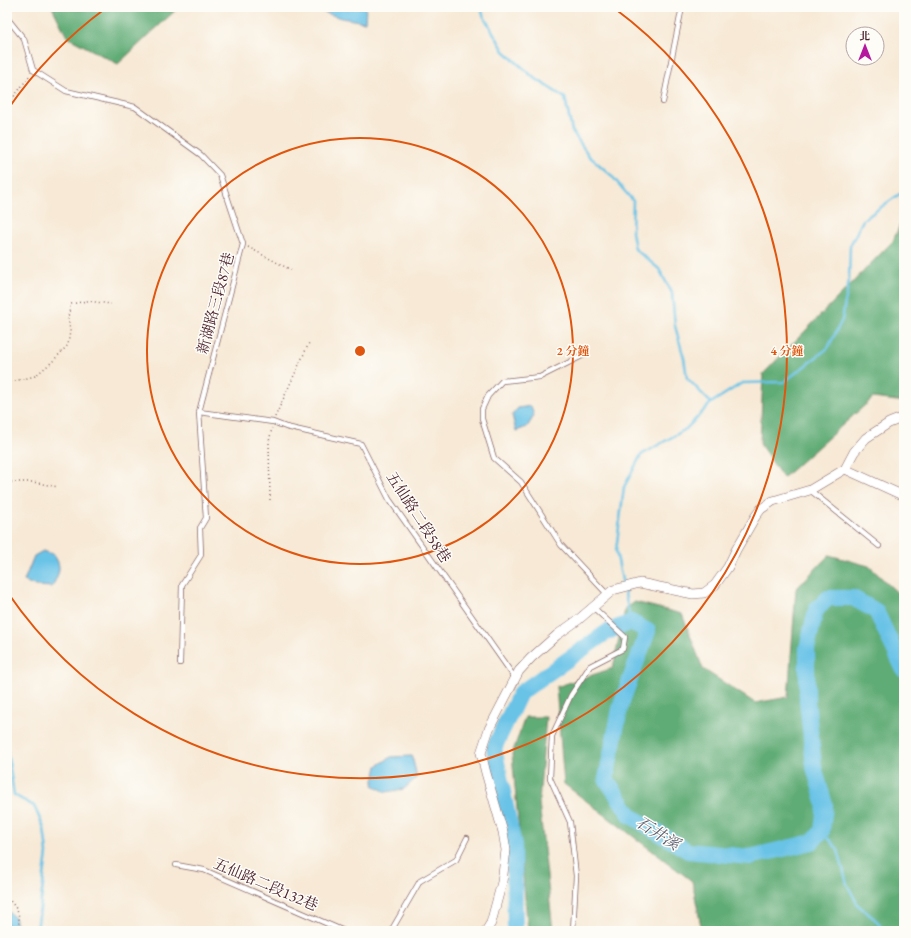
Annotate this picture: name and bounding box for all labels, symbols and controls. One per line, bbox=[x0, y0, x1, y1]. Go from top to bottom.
north arrow bbox=[845, 26, 885, 66]
text: 北 bbox=[860, 29, 871, 43]
street label: 新湖路三段87巷 bbox=[192, 250, 238, 356]
text: 2 分鐘 bbox=[556, 343, 590, 359]
text: 4 分鐘 bbox=[770, 343, 804, 359]
centre of rings bbox=[353, 344, 367, 358]
street label: 五仙路二段58巷 bbox=[383, 468, 455, 566]
water label: 石井溪 bbox=[632, 811, 686, 856]
street label: 五仙路二段132巷 bbox=[211, 853, 321, 915]

